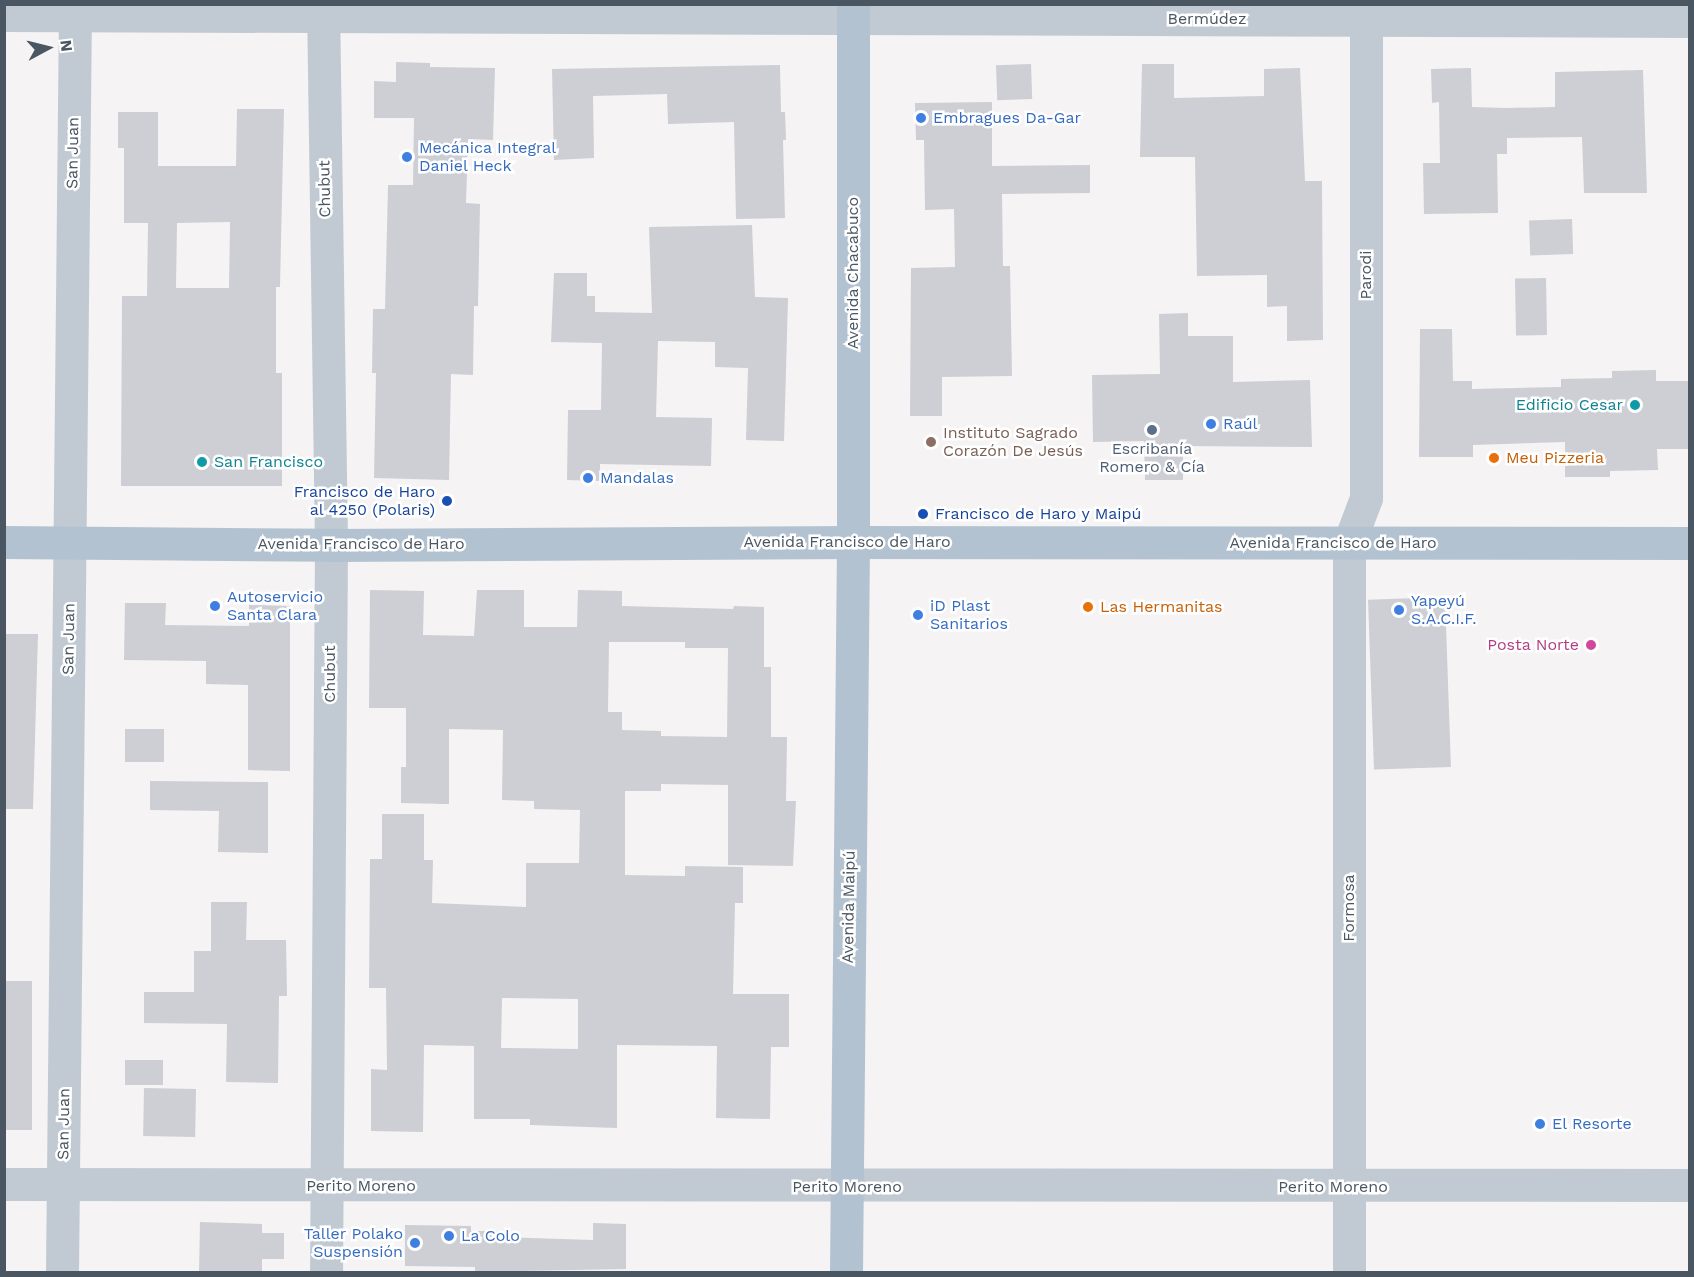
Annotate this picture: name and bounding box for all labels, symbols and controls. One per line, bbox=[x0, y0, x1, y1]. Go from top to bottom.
street label: Bermúdez bbox=[1167, 9, 1247, 29]
north arrow bbox=[18, 18, 78, 78]
text: N bbox=[56, 39, 77, 53]
place label: Embragues Da-Gar bbox=[933, 108, 1081, 128]
marker: Embragues Da-Gar bbox=[914, 111, 928, 125]
street label: San Juan bbox=[63, 117, 83, 189]
place label: Mecánica Integral Daniel Heck bbox=[419, 138, 557, 176]
marker: Mecánica Integral Daniel Heck bbox=[400, 150, 414, 164]
street label: Chubut bbox=[315, 160, 335, 218]
street label: Avenida Chacabuco bbox=[843, 197, 863, 349]
street label: Parodi bbox=[1356, 251, 1376, 299]
place label: Edificio Cesar bbox=[1516, 395, 1623, 415]
marker: Edificio Cesar bbox=[1628, 398, 1642, 412]
place label: Raúl bbox=[1223, 414, 1257, 434]
marker: Raúl bbox=[1204, 417, 1218, 431]
place label: Instituto Sagrado Corazón De Jesús bbox=[943, 423, 1083, 461]
marker: Escribanía Romero & Cía bbox=[1145, 423, 1159, 437]
marker: Instituto Sagrado Corazón De Jesús bbox=[924, 435, 938, 449]
place label: Escribanía Romero & Cía bbox=[1099, 439, 1205, 477]
place label: Meu Pizzeria bbox=[1506, 448, 1604, 468]
marker: Meu Pizzeria bbox=[1487, 451, 1501, 465]
place label: San Francisco bbox=[214, 452, 323, 472]
marker: San Francisco bbox=[195, 455, 209, 469]
place label: Mandalas bbox=[600, 468, 674, 488]
marker: Mandalas bbox=[581, 471, 595, 485]
place label: Francisco de Haro al 4250 (Polaris) bbox=[294, 482, 435, 520]
marker: Francisco de Haro al 4250 (Polaris) bbox=[440, 494, 454, 508]
place label: Francisco de Haro y Maipú bbox=[935, 504, 1142, 524]
marker: Francisco de Haro y Maipú bbox=[916, 507, 930, 521]
street label: Avenida Francisco de Haro bbox=[743, 532, 951, 552]
street label: Avenida Francisco de Haro bbox=[1229, 533, 1437, 553]
street label: Avenida Francisco de Haro bbox=[257, 534, 465, 554]
place label: Autoservicio Santa Clara bbox=[227, 587, 323, 625]
place label: Yapeyú S.A.C.I.F. bbox=[1411, 591, 1476, 629]
place label: iD Plast Sanitarios bbox=[930, 596, 1008, 634]
place label: Las Hermanitas bbox=[1100, 597, 1223, 617]
marker: Autoservicio Santa Clara bbox=[208, 599, 222, 613]
marker: Las Hermanitas bbox=[1081, 600, 1095, 614]
street label: San Juan bbox=[59, 603, 79, 675]
marker: Yapeyú S.A.C.I.F. bbox=[1392, 603, 1406, 617]
marker: iD Plast Sanitarios bbox=[911, 608, 925, 622]
place label: Posta Norte bbox=[1487, 635, 1579, 655]
marker: Posta Norte bbox=[1584, 638, 1598, 652]
street label: Chubut bbox=[320, 645, 340, 703]
street label: Avenida Maipú bbox=[838, 850, 860, 964]
street label: Formosa bbox=[1339, 874, 1359, 942]
street label: San Juan bbox=[54, 1088, 74, 1160]
place label: El Resorte bbox=[1552, 1114, 1632, 1134]
marker: El Resorte bbox=[1533, 1117, 1547, 1131]
street label: Perito Moreno bbox=[306, 1176, 416, 1196]
street label: Perito Moreno bbox=[792, 1177, 902, 1197]
street label: Perito Moreno bbox=[1278, 1177, 1388, 1197]
place label: Taller Polako Suspensión bbox=[303, 1224, 403, 1262]
place label: La Colo bbox=[461, 1226, 520, 1246]
marker: La Colo bbox=[442, 1229, 456, 1243]
marker: Taller Polako Suspensión bbox=[408, 1236, 422, 1250]

